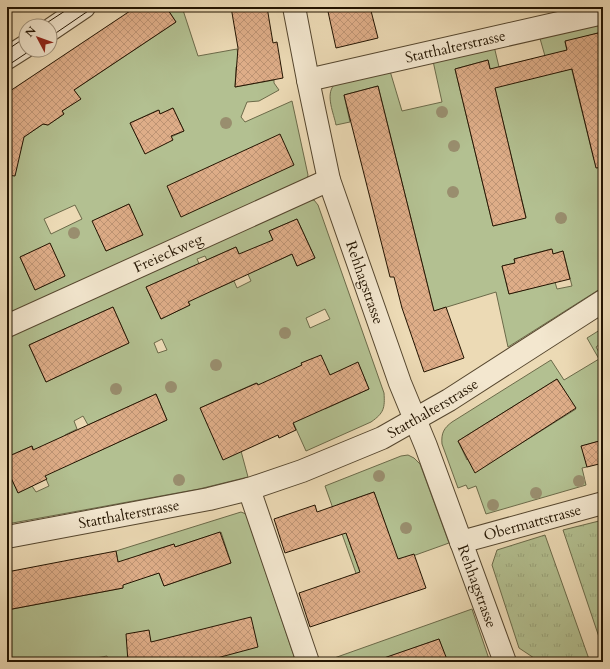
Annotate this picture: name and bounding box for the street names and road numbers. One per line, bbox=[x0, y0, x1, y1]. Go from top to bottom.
street label: Statthalterstrasse bbox=[403, 25, 508, 68]
street label: Freieckweg bbox=[130, 228, 207, 277]
street label: Rehhagstrasse bbox=[341, 238, 389, 327]
street label: Statthalterstrasse bbox=[384, 374, 482, 443]
street label: Statthalterstrasse bbox=[77, 495, 181, 533]
street label: Obermattstrasse bbox=[481, 499, 584, 545]
street label: Rehhagstrasse bbox=[453, 542, 502, 631]

